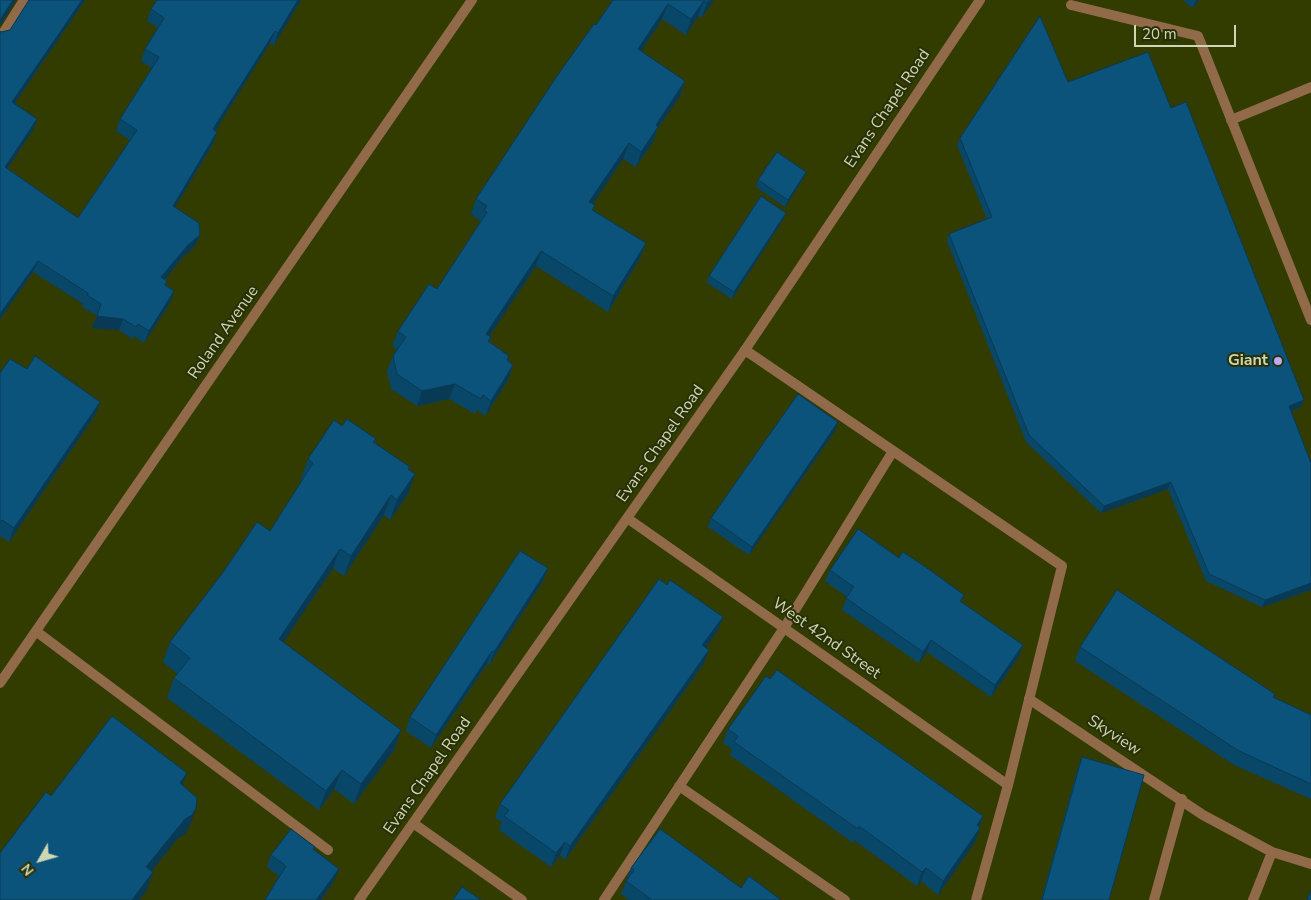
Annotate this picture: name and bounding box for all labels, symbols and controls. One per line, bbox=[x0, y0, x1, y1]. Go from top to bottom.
scale bar bbox=[1136, 15, 1238, 47]
text: 20 m bbox=[1142, 24, 1177, 44]
street label: Evans Chapel Road bbox=[841, 46, 935, 172]
street label: Roland Avenue bbox=[185, 283, 263, 383]
place label: Giant bbox=[1228, 351, 1268, 371]
marker: Giant bbox=[1272, 355, 1284, 367]
street label: Evans Chapel Road bbox=[613, 382, 709, 506]
street label: West 42nd Street bbox=[768, 594, 884, 684]
street label: Skyview bbox=[1084, 712, 1144, 760]
street label: Evans Chapel Road bbox=[380, 714, 476, 838]
north arrow bbox=[15, 835, 65, 885]
text: N bbox=[17, 860, 39, 880]

